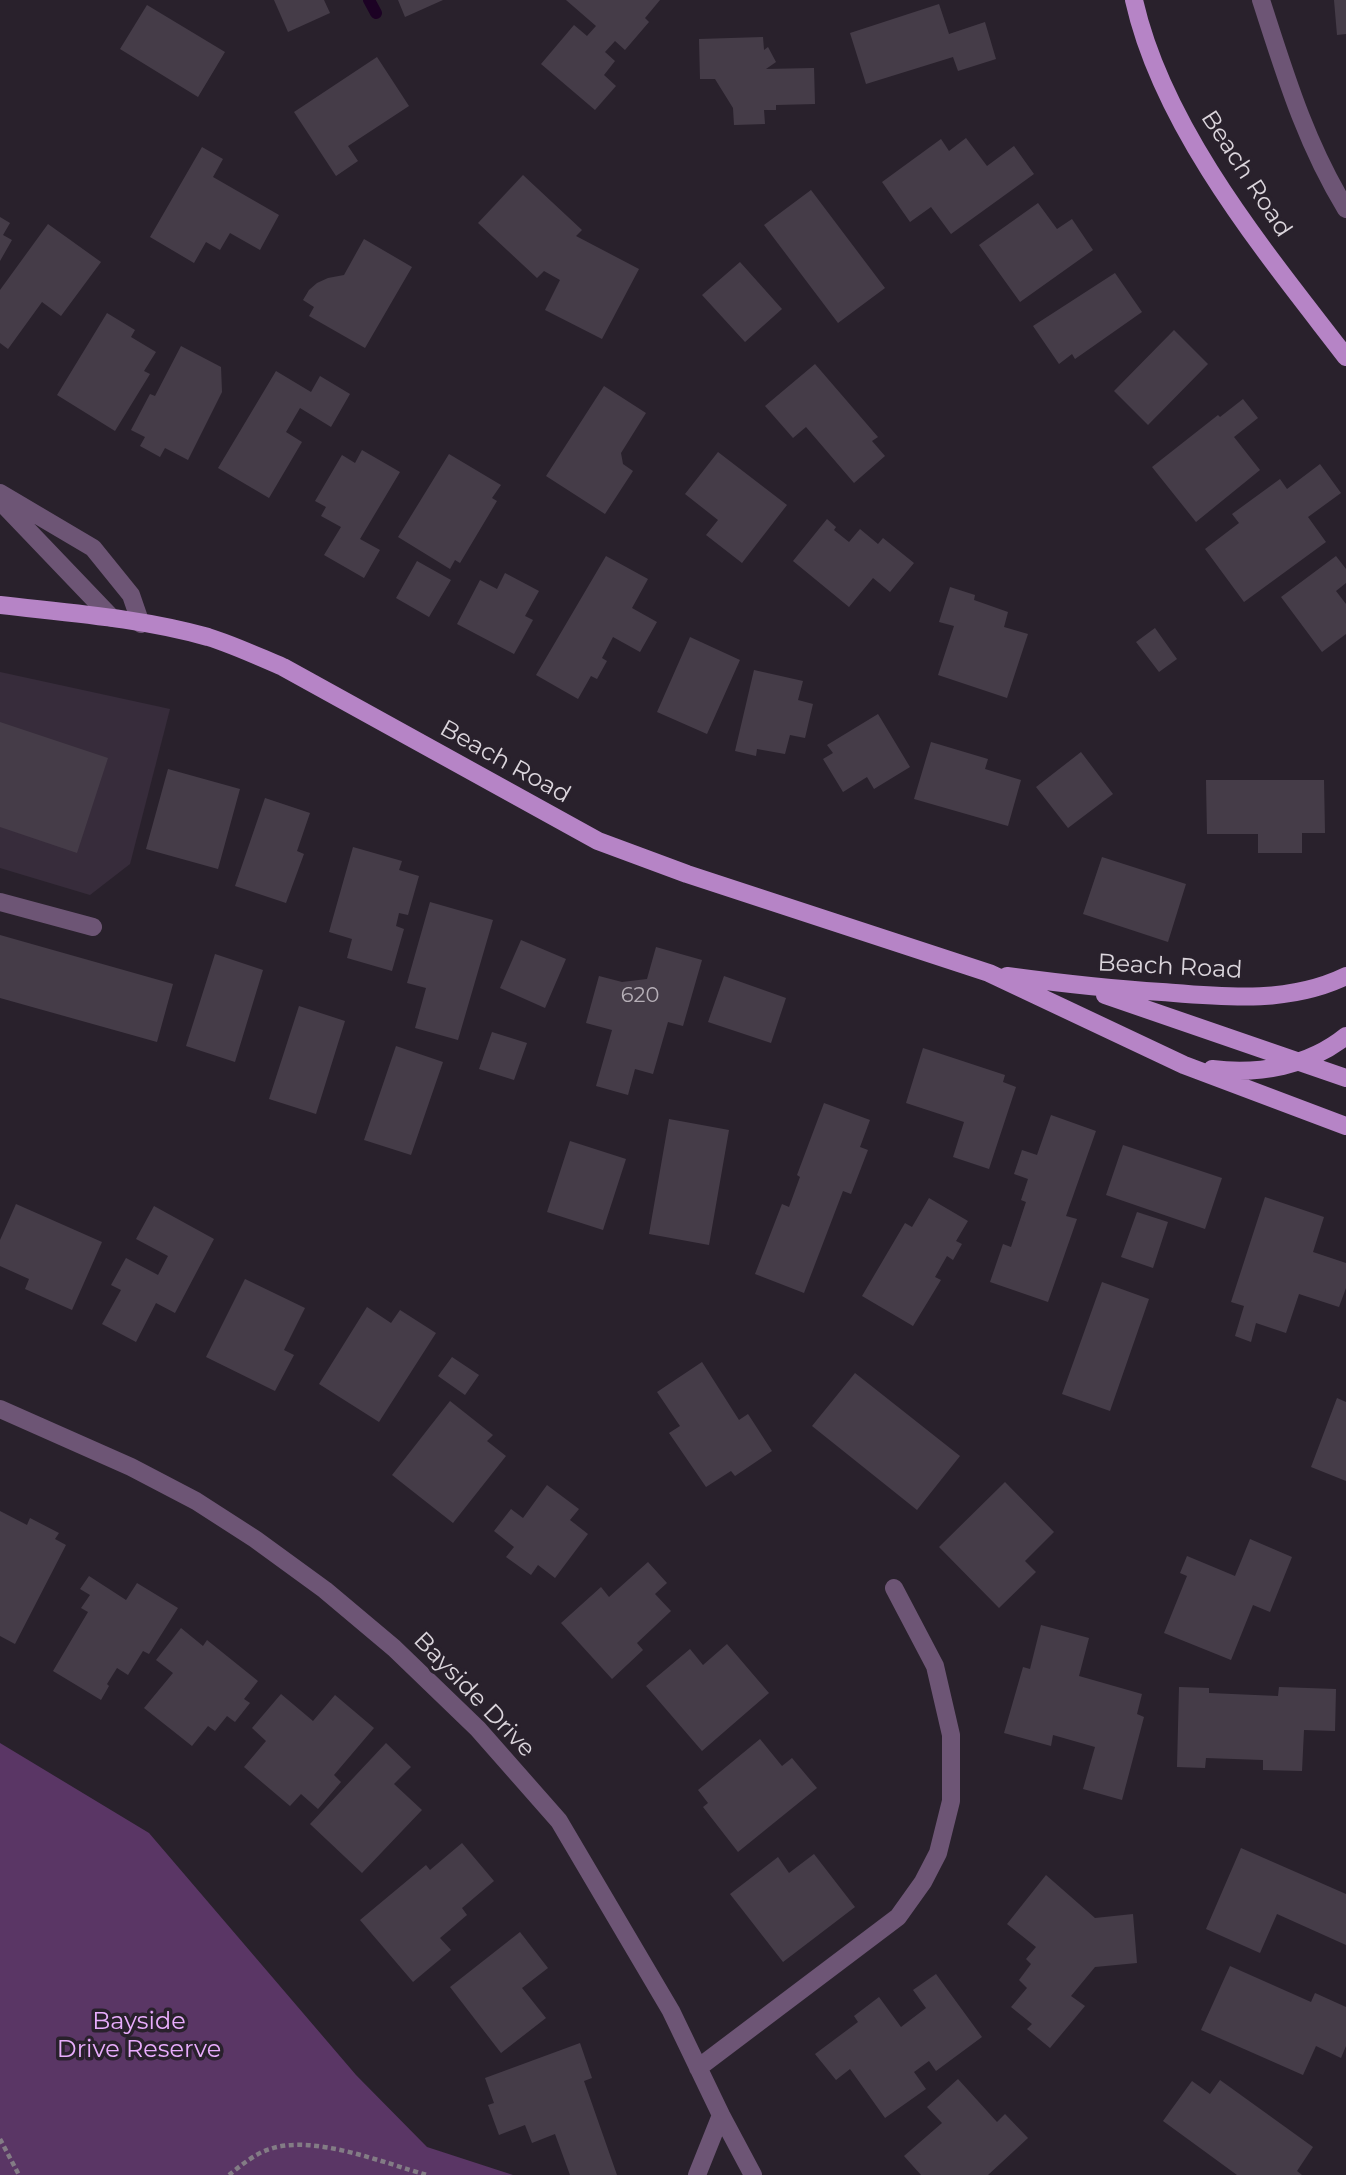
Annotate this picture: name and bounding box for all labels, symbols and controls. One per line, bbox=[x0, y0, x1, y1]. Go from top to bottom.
street label: Beach Road bbox=[1194, 105, 1298, 243]
street label: Beach Road bbox=[435, 714, 575, 810]
street label: Beach Road bbox=[1097, 949, 1243, 985]
house number: 620 bbox=[621, 983, 659, 1009]
street label: Bayside Drive bbox=[407, 1626, 541, 1764]
park label: Bayside Drive Reserve bbox=[57, 2008, 221, 2064]

